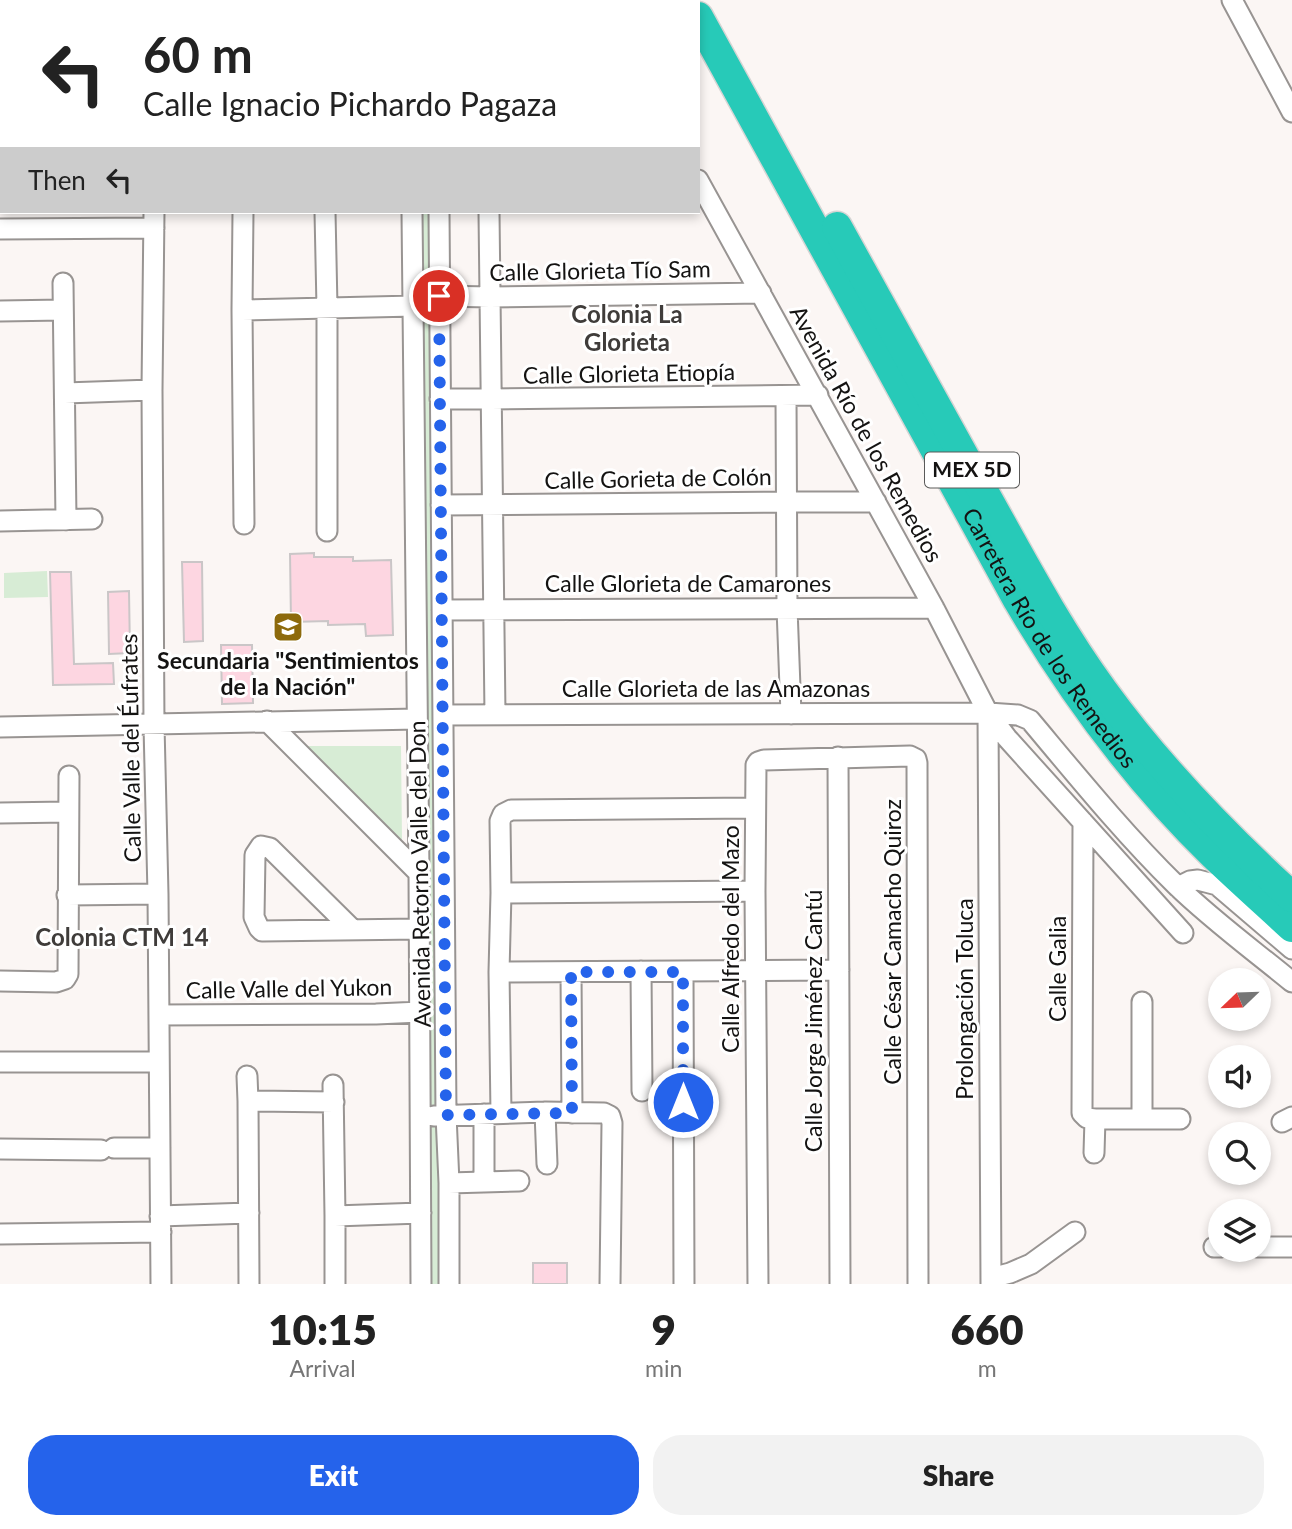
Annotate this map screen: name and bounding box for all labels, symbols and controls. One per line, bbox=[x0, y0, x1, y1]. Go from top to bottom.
text: 60 m bbox=[143, 25, 253, 83]
icon: left bbox=[28, 28, 119, 119]
text: Calle Ignacio Pichardo Pagaza bbox=[143, 84, 557, 123]
icon: left bbox=[100, 161, 138, 199]
text: Then bbox=[28, 164, 86, 196]
street label: Calle Glorieta Tío Sam bbox=[489, 254, 711, 286]
pin bbox=[409, 266, 469, 326]
icon: arrive bbox=[420, 277, 458, 315]
district label: Colonia La Glorieta bbox=[571, 299, 683, 356]
street label: Avenida Río de los Remedios bbox=[785, 300, 949, 567]
street label: Calle Glorieta Etiopía bbox=[523, 357, 735, 389]
road number: MEX 5D bbox=[925, 452, 1019, 488]
street label: Calle Gorieta de Colón bbox=[544, 462, 772, 494]
street label: Carretera Río de los Remedios bbox=[957, 503, 1143, 773]
street label: Calle Glorieta de Camarones bbox=[545, 569, 831, 597]
school or university icon: Secundaria "Sentimientos de la Nación" bbox=[271, 610, 305, 644]
street label: Calle Valle del Éufrates bbox=[114, 633, 146, 863]
place label: Secundaria "Sentimientos de la Nación" bbox=[157, 646, 419, 700]
street label: Calle Glorieta de las Amazonas bbox=[562, 674, 870, 702]
street label: Avenida Retorno Valle del Don bbox=[402, 720, 436, 1028]
street label: Calle César Camacho Quiroz bbox=[878, 799, 906, 1085]
street label: Calle Alfredo del Mazo bbox=[716, 825, 744, 1053]
street label: Calle Jorge Jiménez Cantú bbox=[799, 890, 827, 1152]
street label: Prolongación Toluca bbox=[950, 898, 978, 1100]
street label: Calle Galia bbox=[1043, 916, 1071, 1022]
district label: Colonia CTM 14 bbox=[35, 922, 209, 951]
north arrow bbox=[1208, 968, 1270, 1031]
map controls bbox=[1208, 968, 1271, 1262]
street label: Calle Valle del Yukon bbox=[185, 972, 393, 1004]
button: sound bbox=[1208, 1045, 1271, 1108]
position arrow bbox=[646, 1065, 720, 1139]
button: search bbox=[1208, 1122, 1271, 1185]
button: layers bbox=[1208, 1199, 1271, 1262]
text: 10:15 bbox=[268, 1304, 377, 1354]
text: 9 bbox=[652, 1304, 676, 1354]
text: 660 bbox=[951, 1304, 1024, 1354]
text: Arrival bbox=[289, 1354, 356, 1382]
text: min bbox=[645, 1354, 682, 1382]
text: m bbox=[978, 1354, 997, 1382]
button: Exit bbox=[28, 1435, 639, 1515]
button: Share bbox=[653, 1435, 1264, 1515]

